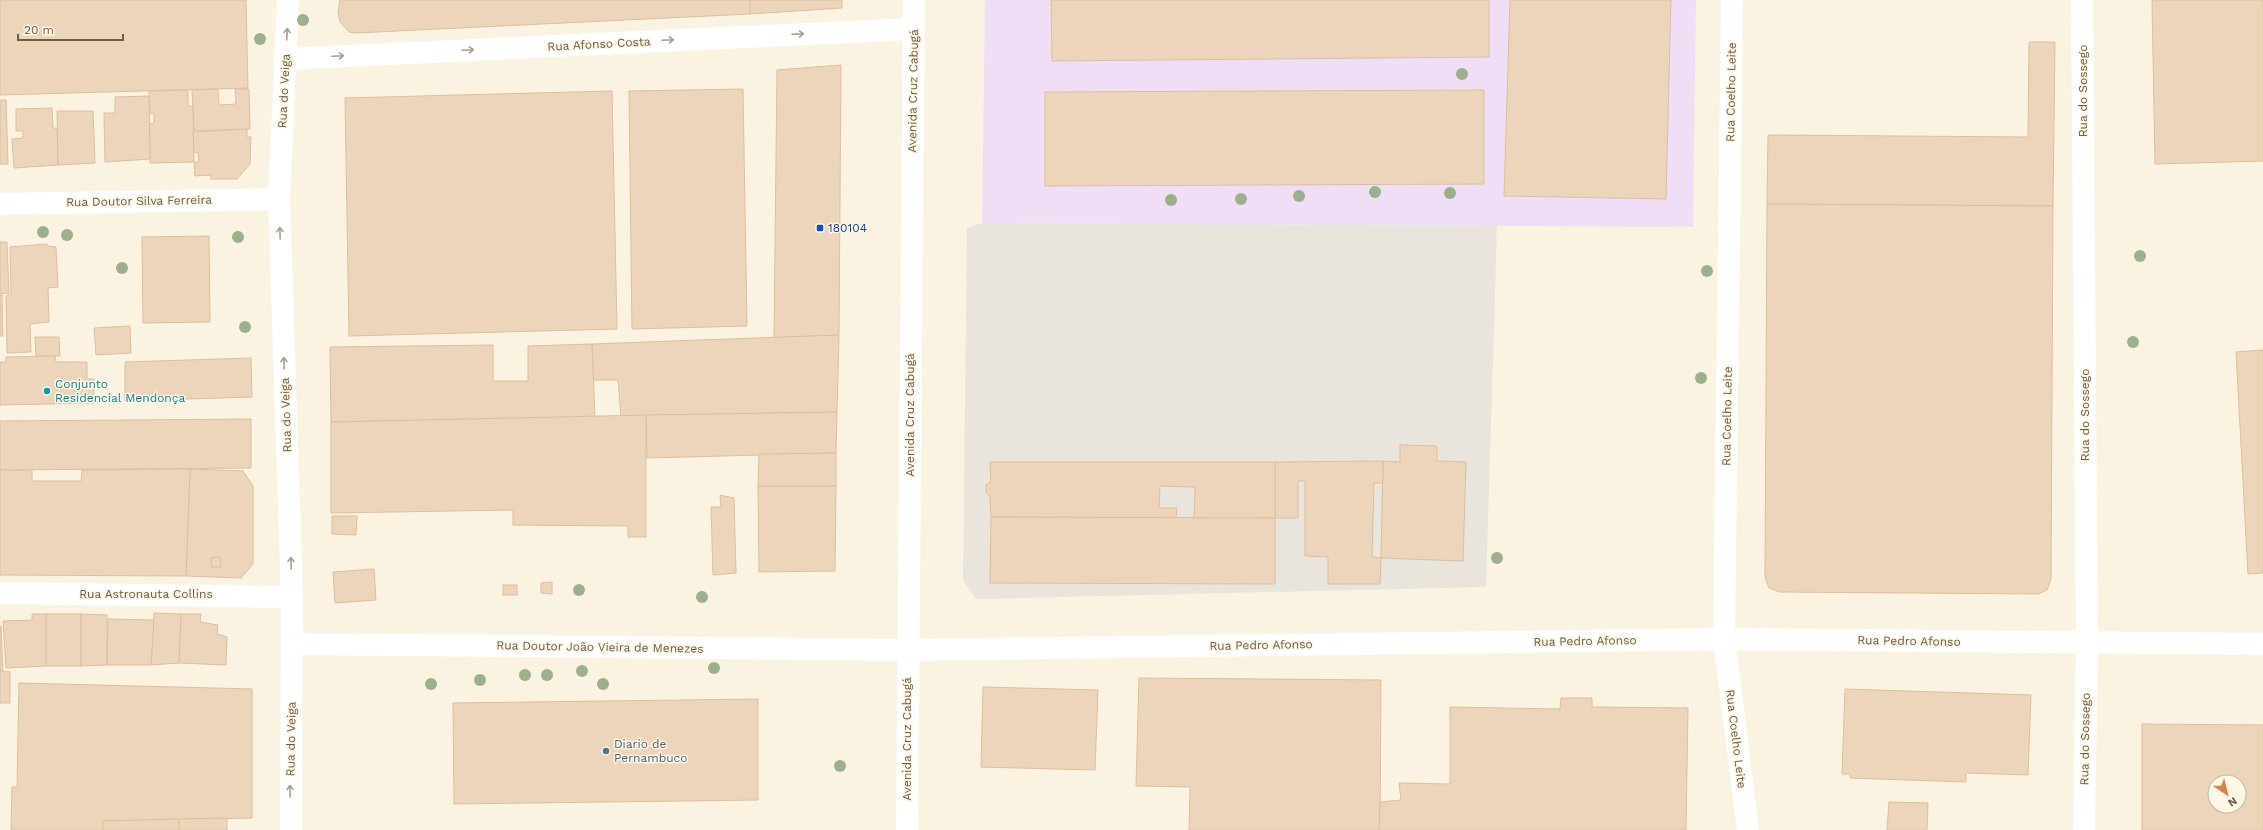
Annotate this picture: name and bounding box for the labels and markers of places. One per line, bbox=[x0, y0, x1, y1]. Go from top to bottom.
place label: 180104 bbox=[828, 221, 867, 235]
marker: 180104 bbox=[815, 223, 825, 233]
place label: Conjunto Residencial Mendonça bbox=[55, 377, 186, 405]
marker: Conjunto Residencial Mendonça bbox=[42, 386, 52, 396]
place label: Diario de Pernambuco bbox=[614, 737, 688, 765]
marker: Diario de Pernambuco bbox=[601, 746, 611, 756]

